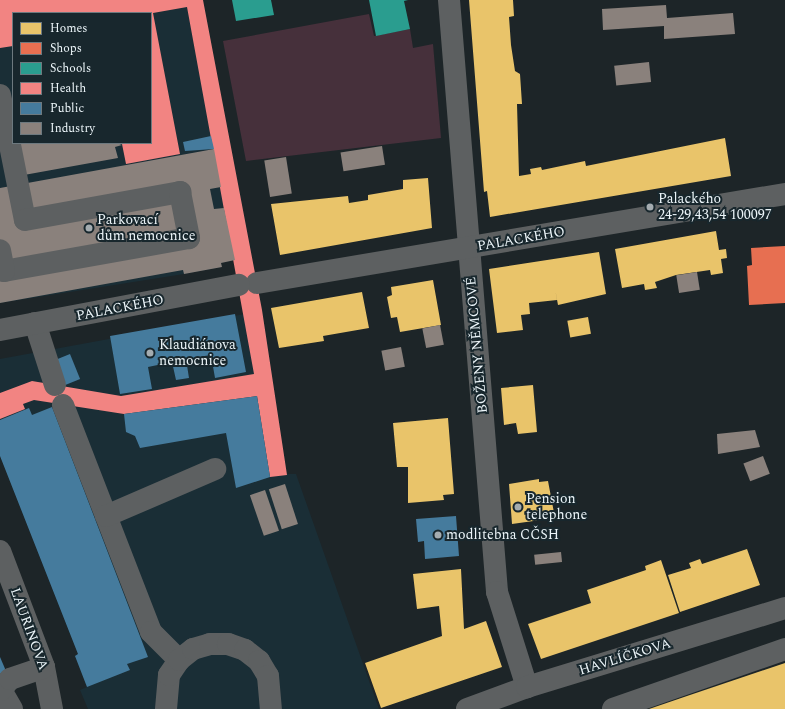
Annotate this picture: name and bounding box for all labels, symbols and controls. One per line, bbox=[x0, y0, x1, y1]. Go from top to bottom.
legend bbox=[12, 12, 152, 144]
text: Homes bbox=[50, 19, 88, 38]
text: Shops bbox=[50, 39, 82, 58]
text: Schools bbox=[50, 59, 91, 78]
text: Health bbox=[50, 79, 86, 98]
text: Public bbox=[50, 99, 84, 118]
text: Industry bbox=[50, 119, 95, 138]
place label: Palackého 24-29,43,54 100097 bbox=[658, 191, 772, 224]
marker: Palackého 24-29,43,54 100097 bbox=[645, 202, 655, 212]
place label: Parkovací dům nemocnice bbox=[97, 212, 195, 244]
marker: Parkovací dům nemocnice bbox=[84, 223, 94, 233]
street label: PALACKÉHO bbox=[476, 223, 566, 255]
street label: BOŽENY NĚMCOVÉ bbox=[463, 276, 491, 414]
street label: PALACKÉHO bbox=[75, 291, 165, 325]
place label: Klaudiánova nemocnice bbox=[159, 337, 236, 370]
marker: Klaudiánova nemocnice bbox=[144, 347, 156, 359]
place label: Pension telephone bbox=[526, 491, 587, 524]
marker: Pension telephone bbox=[513, 502, 523, 512]
place label: modlitebna CČSH bbox=[446, 527, 559, 543]
marker: modlitebna CČSH bbox=[433, 530, 443, 540]
street label: LAURINOVA bbox=[6, 586, 52, 672]
street label: HAVLÍČKOVA bbox=[577, 635, 673, 679]

